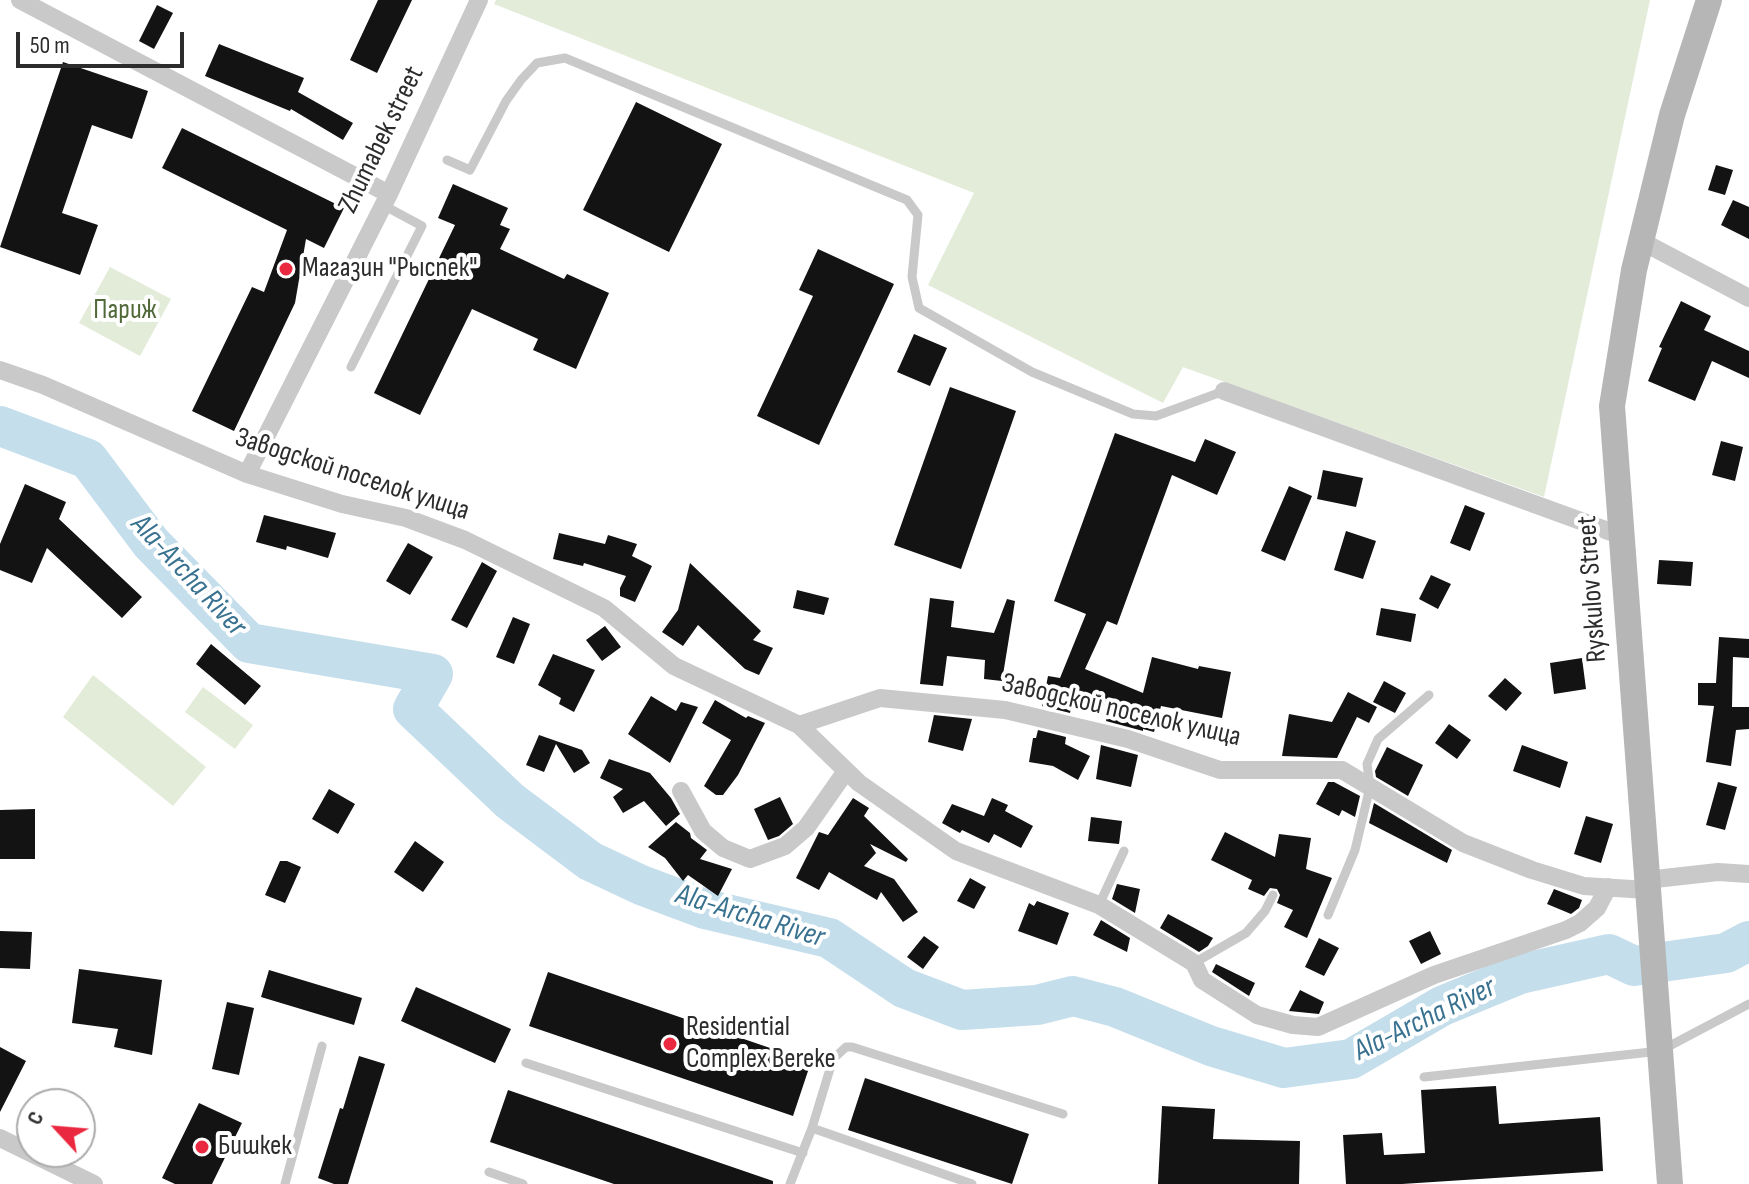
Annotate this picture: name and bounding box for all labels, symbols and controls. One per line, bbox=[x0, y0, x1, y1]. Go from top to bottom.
scale bar bbox=[20, 16, 188, 66]
text: 50 m bbox=[30, 31, 70, 60]
street label: Zhumabek street bbox=[332, 61, 432, 219]
place label: Магазин "Рыспек" bbox=[302, 252, 477, 286]
marker: Магазин "Рыспек" bbox=[277, 260, 295, 278]
park label: Париж bbox=[93, 294, 157, 328]
street label: Заводской поселок улица bbox=[231, 421, 473, 529]
water label: Ala-Archa River bbox=[123, 508, 253, 644]
street label: Ryskulov Street bbox=[1571, 515, 1615, 663]
street label: Заводской поселок улица bbox=[998, 667, 1244, 755]
water label: Ala-Archa River bbox=[671, 877, 829, 957]
water label: Ala-Archa River bbox=[1348, 970, 1502, 1070]
place label: Residential Complex Bereke bbox=[686, 1011, 836, 1077]
marker: Residential Complex Bereke bbox=[661, 1035, 679, 1053]
north arrow bbox=[16, 1088, 96, 1168]
text: С bbox=[21, 1107, 50, 1129]
place label: Бишкек bbox=[218, 1130, 292, 1164]
marker: Бишкек bbox=[193, 1138, 211, 1156]

